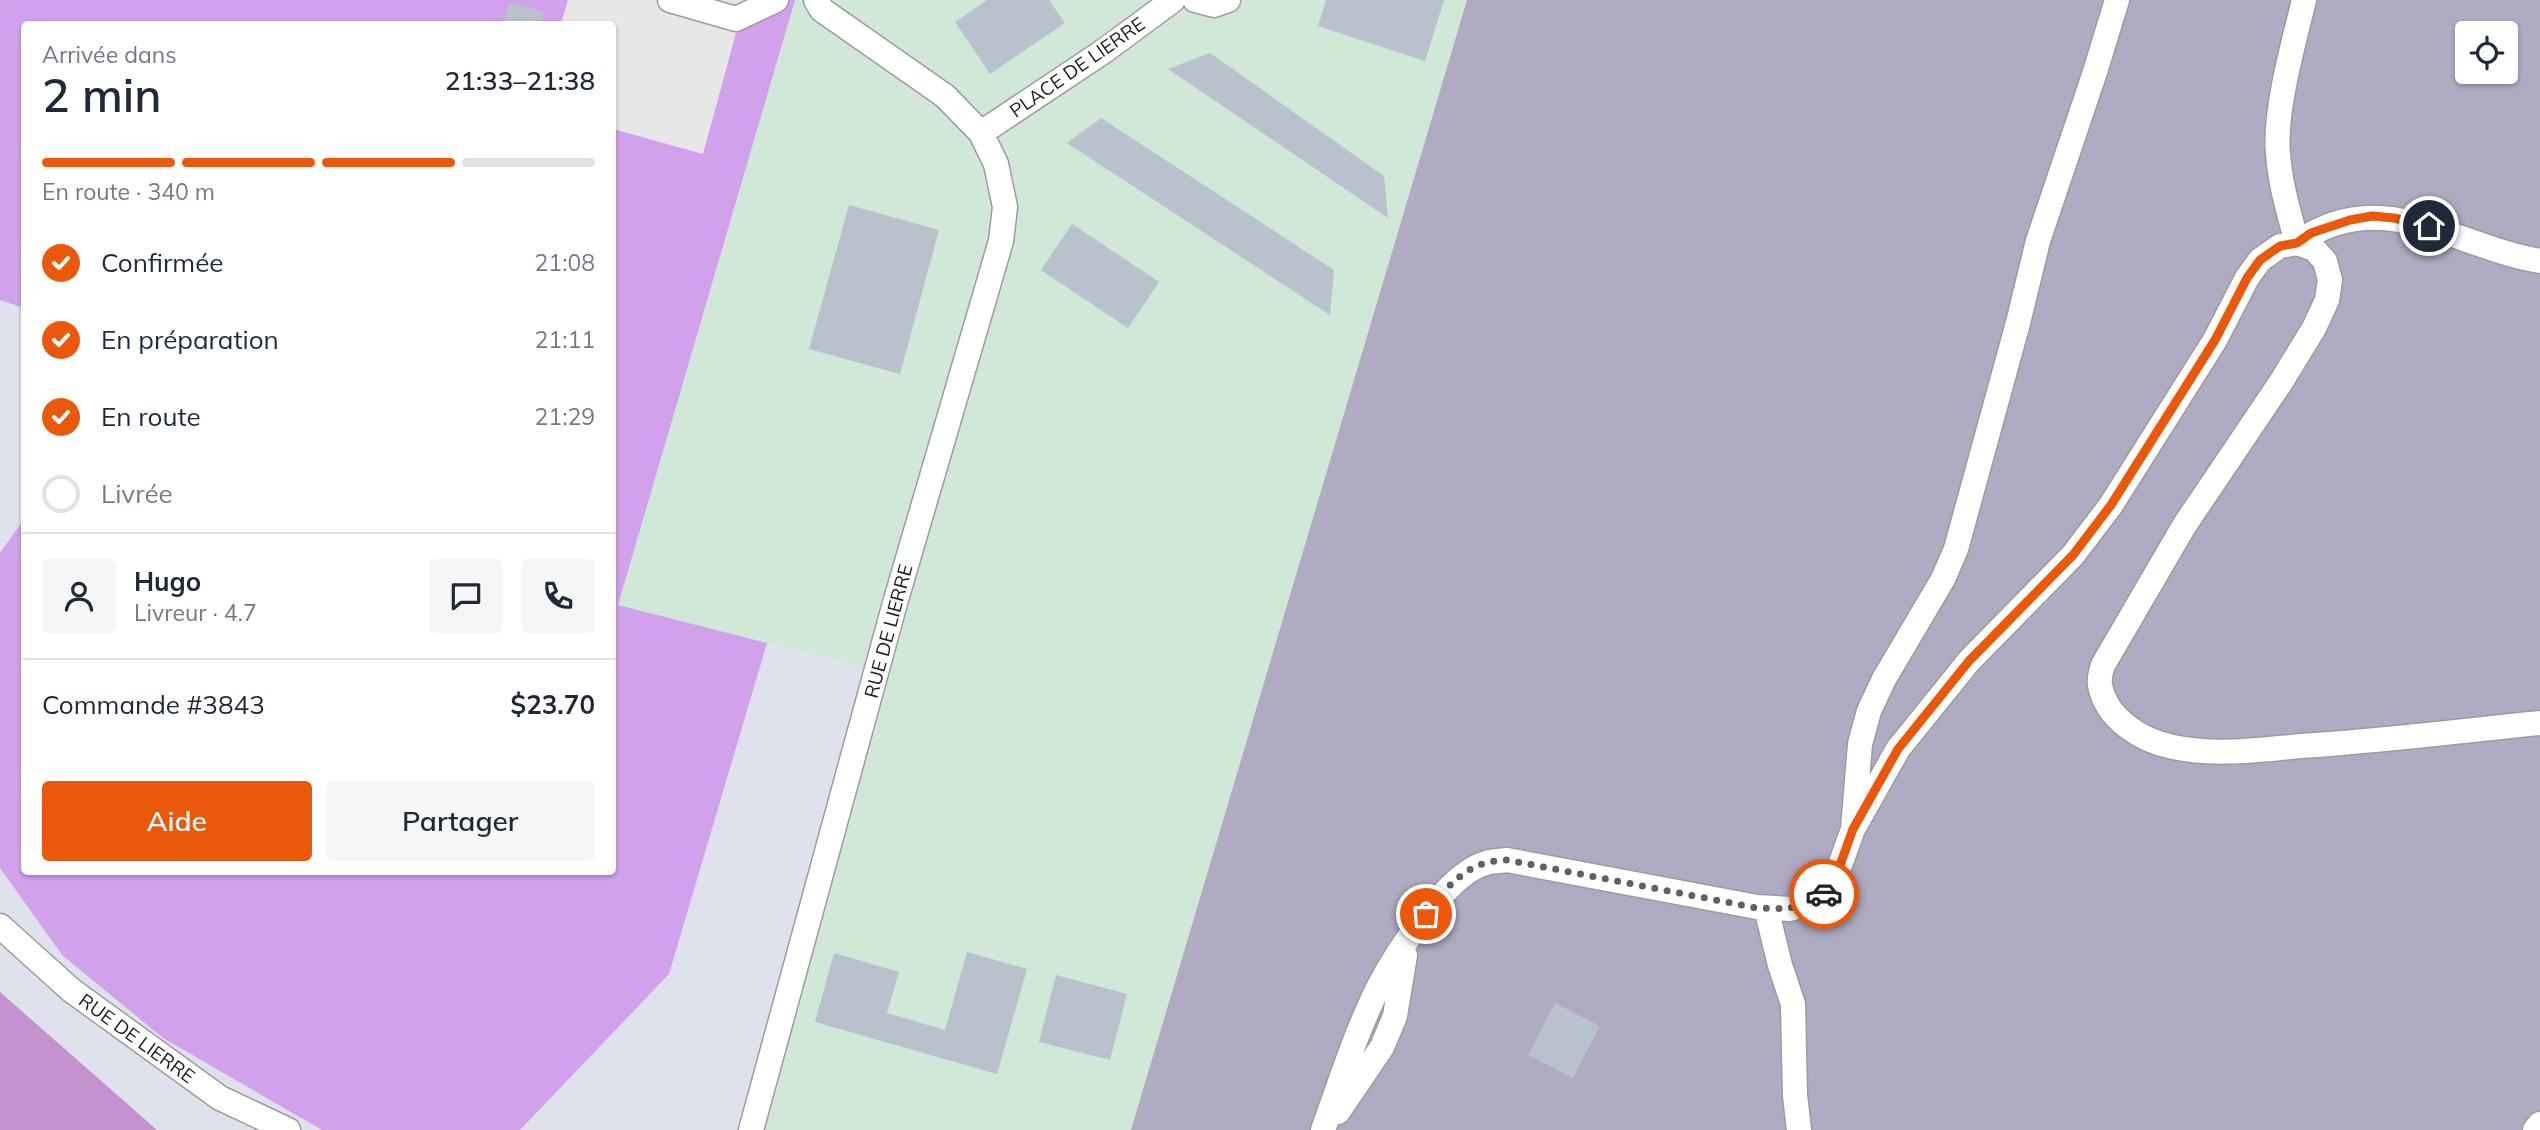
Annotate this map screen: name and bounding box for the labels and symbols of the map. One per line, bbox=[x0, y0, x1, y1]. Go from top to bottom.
street label: PLACE DE LIERRE bbox=[1005, 11, 1149, 123]
pin bbox=[2399, 196, 2459, 256]
street label: RUE DE LIERRE bbox=[859, 562, 917, 700]
courier bbox=[1789, 859, 1859, 929]
pin bbox=[1396, 884, 1456, 944]
street label: RUE DE LIERRE bbox=[74, 988, 200, 1088]

